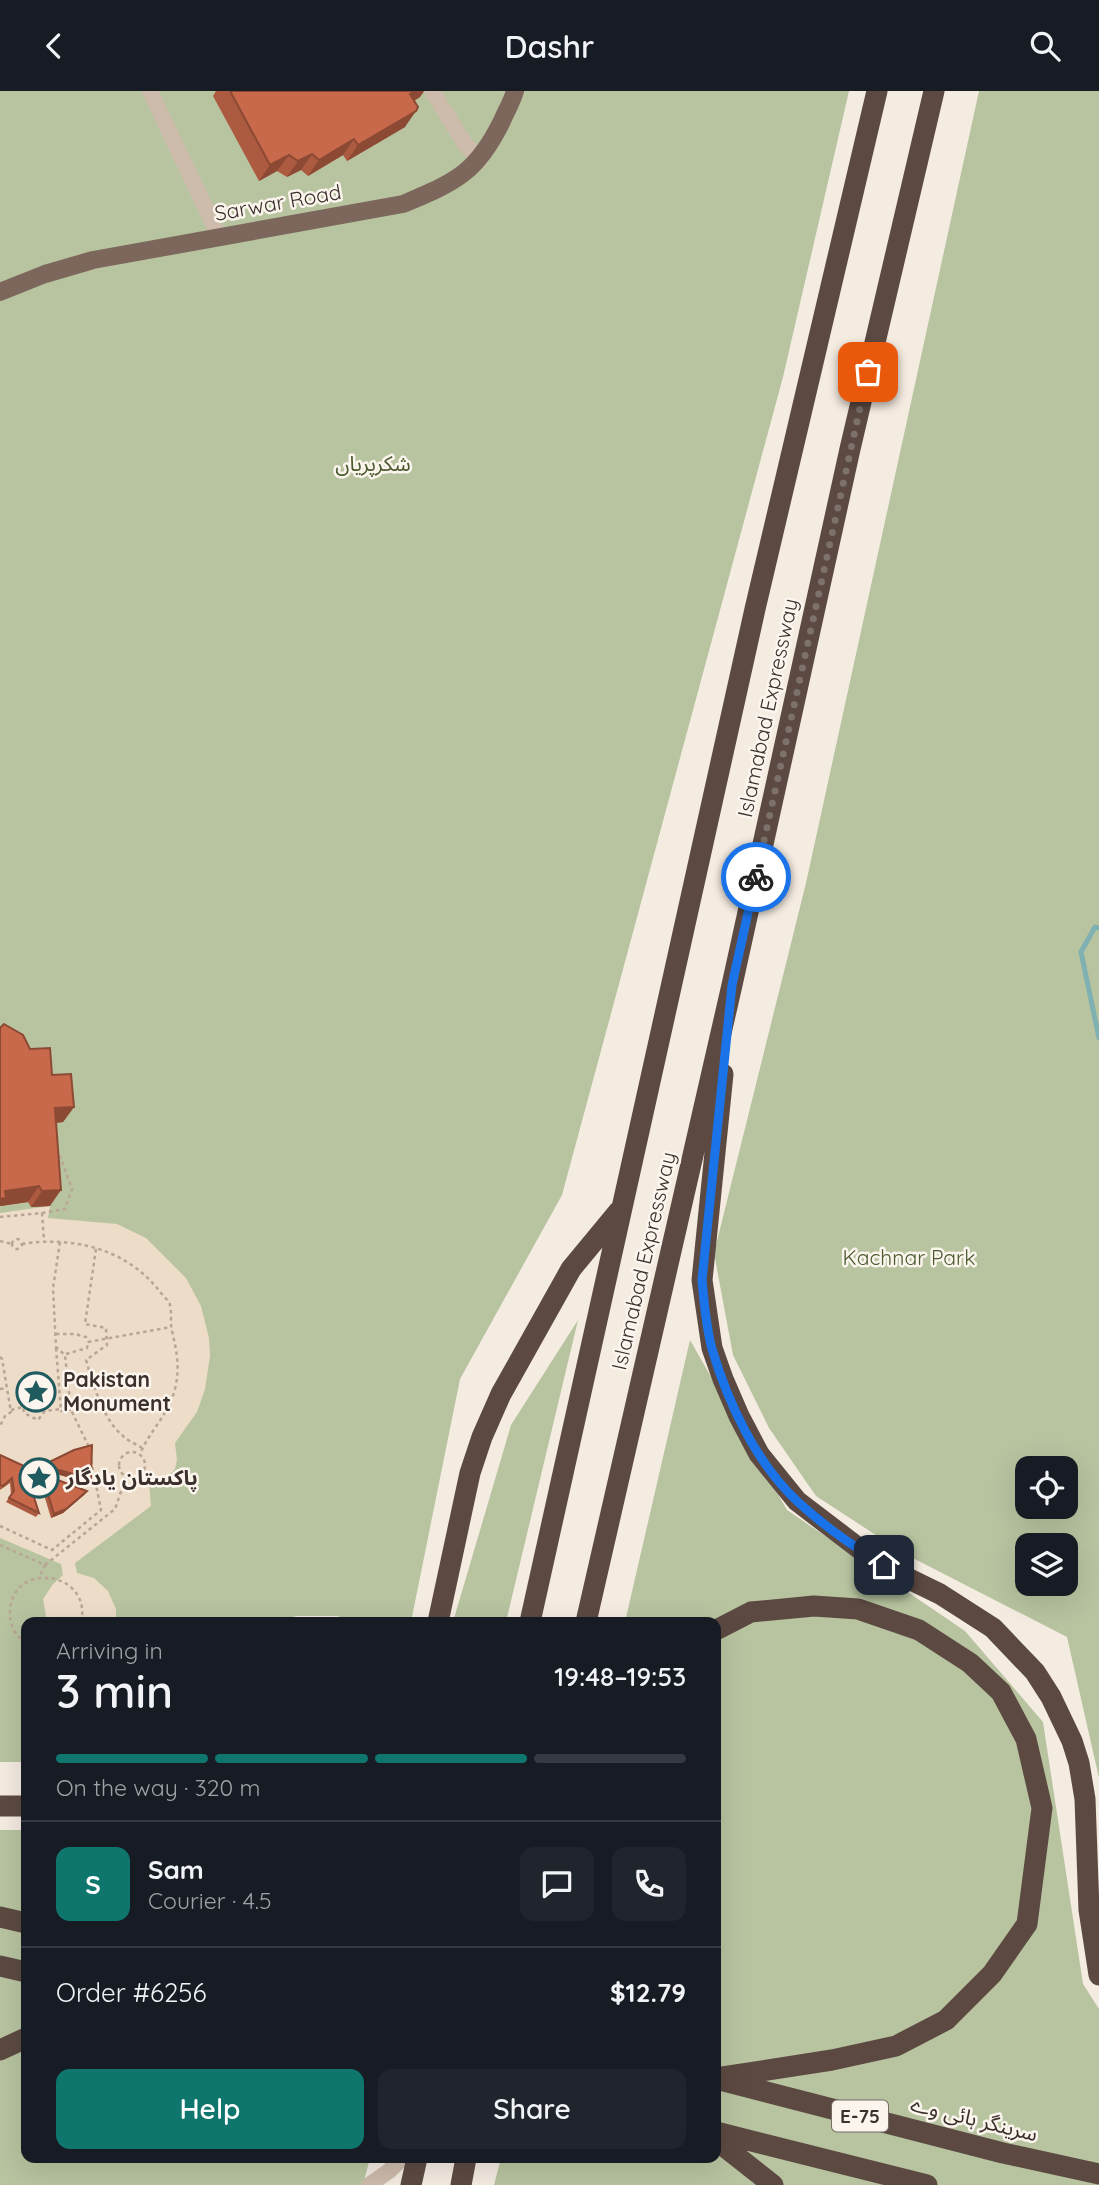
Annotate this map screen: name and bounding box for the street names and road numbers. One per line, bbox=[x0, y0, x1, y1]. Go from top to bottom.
street label: Sarwar Road bbox=[212, 178, 343, 226]
street label: Islamabad Expressway bbox=[731, 596, 803, 820]
street label: Islamabad Expressway bbox=[605, 1149, 681, 1372]
street label: سرینگر ہائی وے bbox=[908, 2090, 1041, 2146]
road number: E-75 bbox=[832, 2101, 888, 2131]

